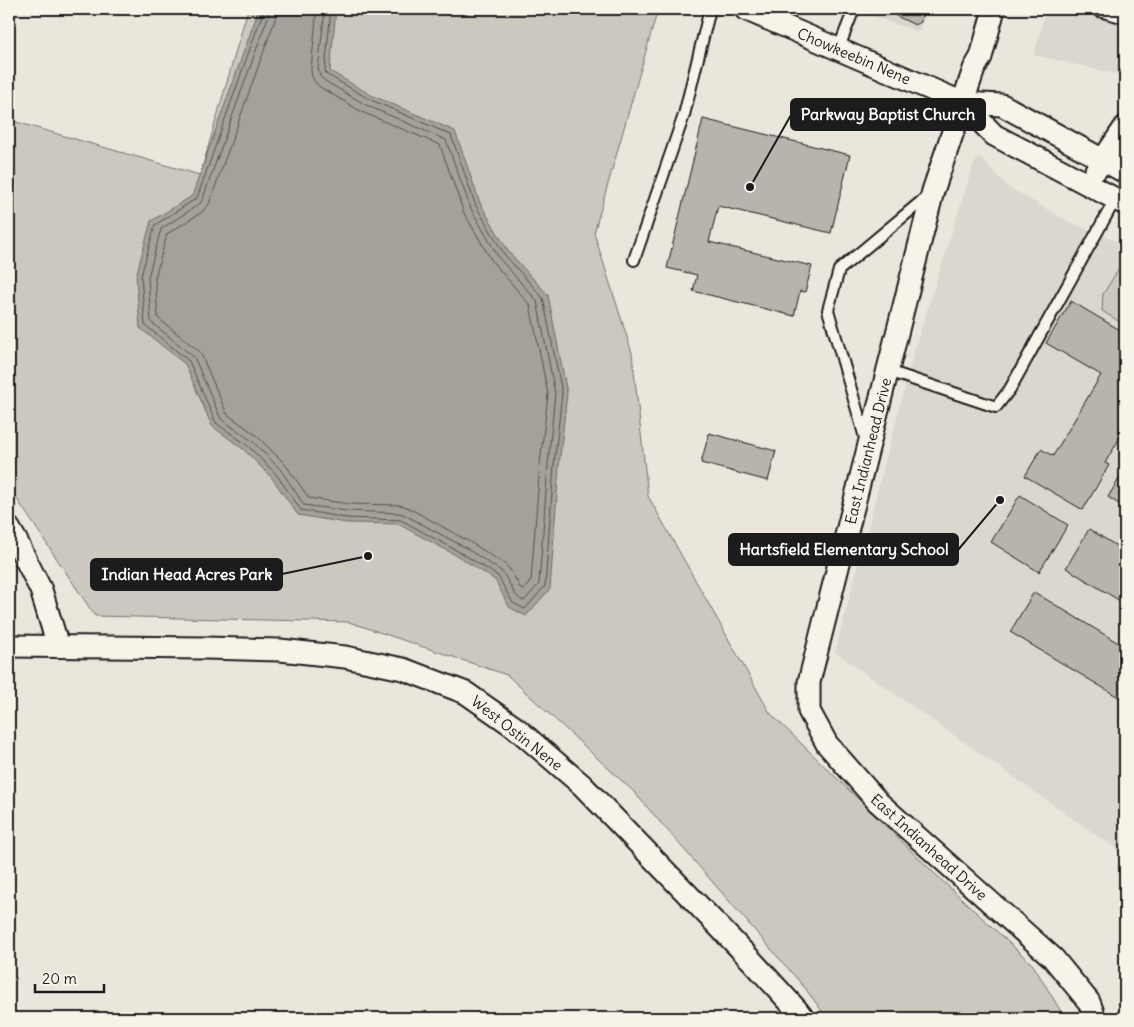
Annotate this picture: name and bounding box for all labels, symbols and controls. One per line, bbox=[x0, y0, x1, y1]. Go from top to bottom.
street label: Chowkeebin Nene bbox=[794, 24, 914, 88]
callout: Parkway Baptist Church bbox=[791, 99, 985, 130]
text: Parkway Baptist Church bbox=[801, 104, 975, 125]
street label: East Indianhead Drive bbox=[841, 376, 895, 526]
callout: Hartsfield Elementary School bbox=[729, 534, 958, 565]
text: Hartsfield Elementary School bbox=[739, 539, 949, 560]
callout: Indian Head Acres Park bbox=[91, 559, 282, 590]
text: Indian Head Acres Park bbox=[102, 564, 272, 584]
street label: West Ostin Nene bbox=[467, 691, 567, 775]
street label: East Indianhead Drive bbox=[867, 790, 991, 904]
scale bar bbox=[35, 962, 104, 994]
text: 20 m bbox=[42, 969, 77, 988]

